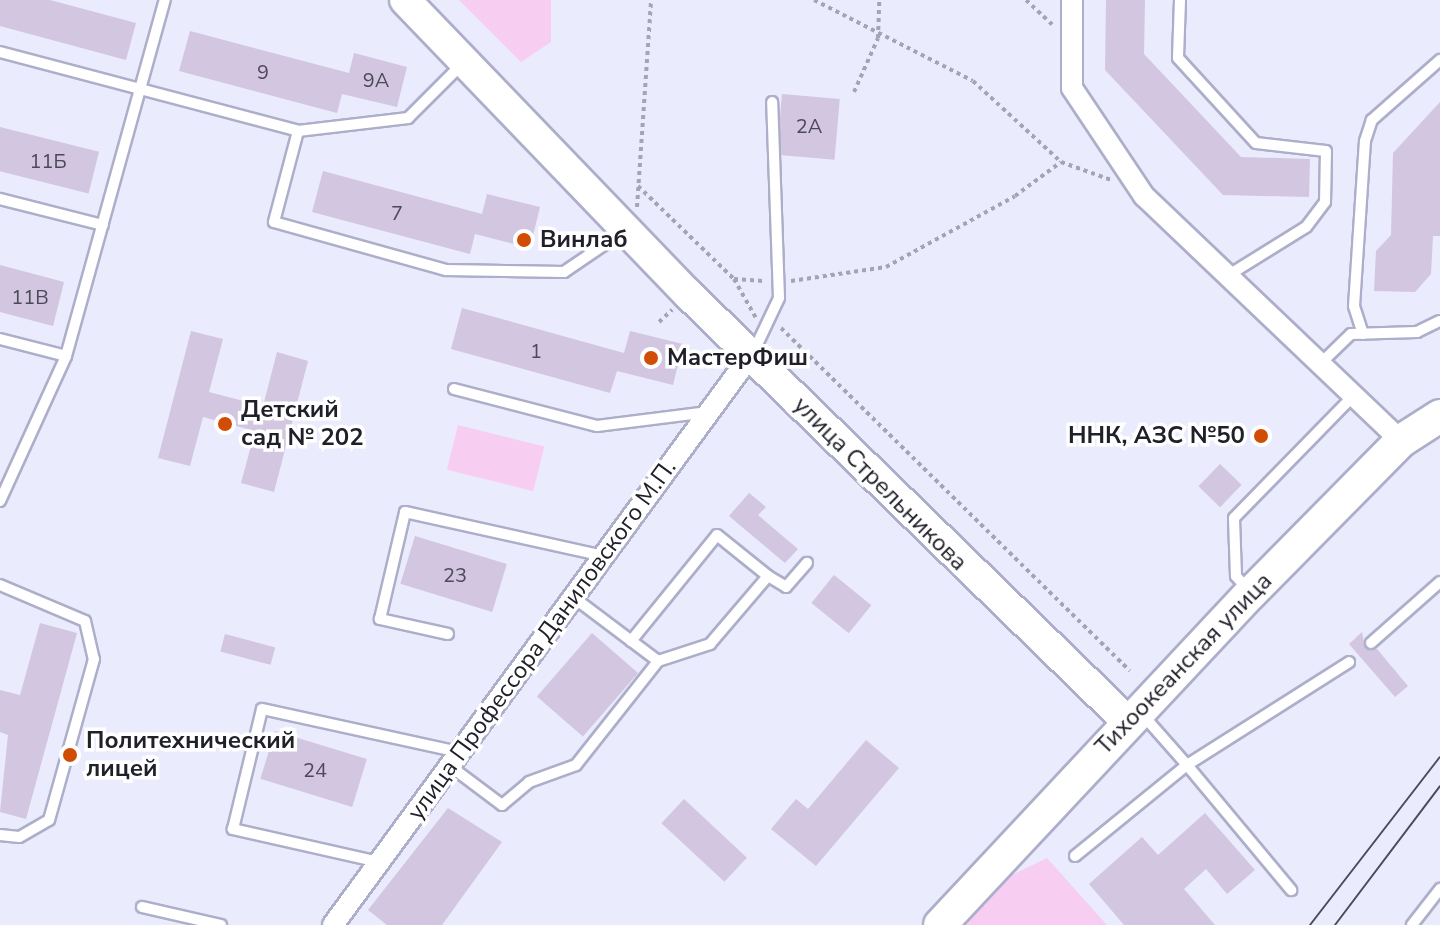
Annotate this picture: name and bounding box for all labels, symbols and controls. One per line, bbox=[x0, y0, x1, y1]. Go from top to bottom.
house number: 9 bbox=[257, 60, 269, 84]
house number: 9А bbox=[363, 68, 389, 92]
house number: 2А bbox=[796, 114, 822, 138]
house number: 11Б bbox=[29, 149, 67, 173]
house number: 7 bbox=[391, 201, 403, 225]
place label: Винлаб bbox=[540, 226, 628, 254]
marker: Винлаб bbox=[515, 231, 533, 249]
house number: 11В bbox=[11, 285, 49, 309]
house number: 1 bbox=[530, 339, 542, 363]
place label: МастерФиш bbox=[667, 344, 808, 372]
marker: МастерФиш bbox=[642, 349, 660, 367]
street label: улица Стрельникова bbox=[787, 391, 973, 577]
place label: Детский сад № 202 bbox=[241, 396, 364, 452]
marker: Детский сад № 202 bbox=[216, 415, 234, 433]
place label: ННК, АЗС №50 bbox=[1068, 422, 1245, 450]
marker: ННК, АЗС №50 bbox=[1252, 427, 1270, 445]
street label: улица Профессора Даниловского М.П. bbox=[402, 454, 682, 826]
house number: 23 bbox=[443, 563, 467, 587]
street label: Тихоокеанская улица bbox=[1090, 567, 1278, 761]
place label: Политехнический лицей bbox=[86, 727, 295, 783]
marker: Политехнический лицей bbox=[61, 746, 79, 764]
house number: 24 bbox=[303, 758, 327, 782]

